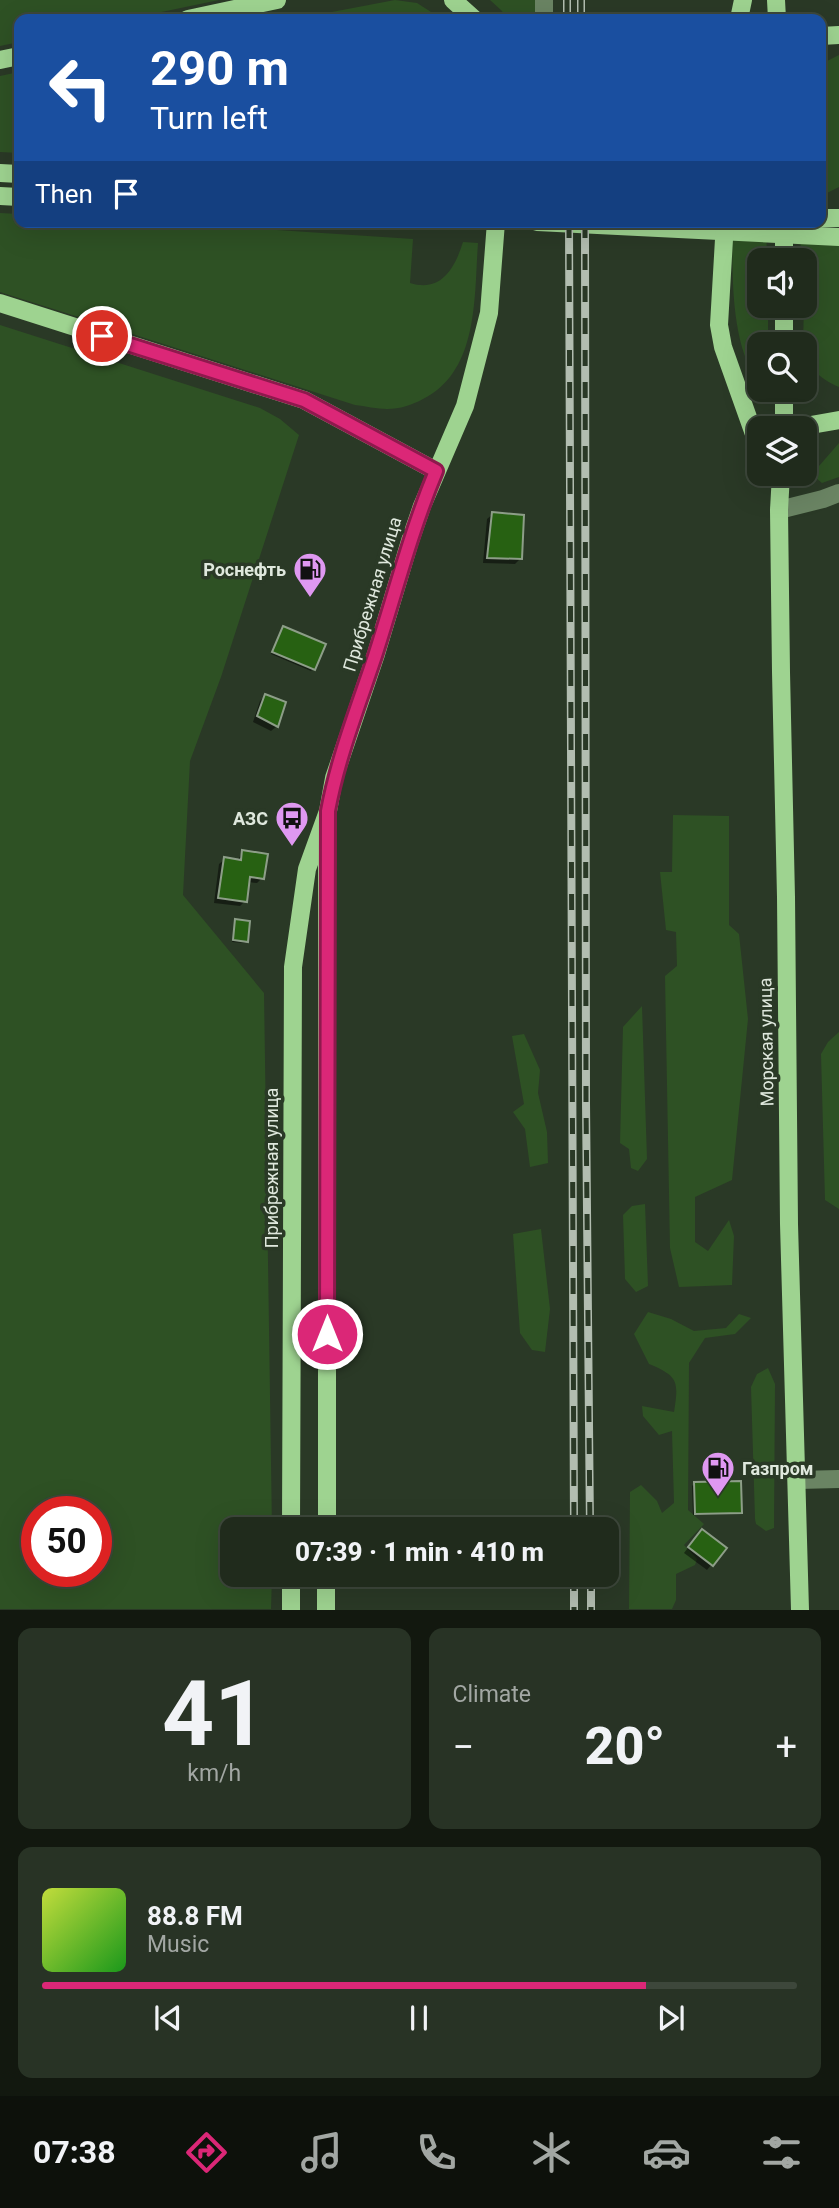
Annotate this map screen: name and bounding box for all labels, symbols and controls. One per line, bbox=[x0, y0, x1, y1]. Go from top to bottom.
text: 290 m bbox=[150, 40, 289, 97]
icon: left bbox=[35, 42, 126, 133]
text: Turn left bbox=[150, 99, 268, 137]
icon: arrive bbox=[107, 175, 145, 213]
text: Then bbox=[35, 179, 93, 209]
map controls bbox=[747, 248, 817, 486]
button: sound bbox=[747, 248, 817, 318]
pin bbox=[72, 306, 132, 366]
icon: arrive bbox=[83, 317, 121, 355]
button: search bbox=[747, 332, 817, 402]
button: layers bbox=[747, 416, 817, 486]
street label: Прибрежная улица bbox=[338, 514, 406, 674]
fuel station icon: Роснефть bbox=[291, 550, 329, 599]
place label: Роснефть bbox=[203, 559, 286, 580]
bus stop icon: АЗС bbox=[273, 799, 311, 848]
place label: АЗС bbox=[233, 808, 268, 829]
street label: Морская улица bbox=[754, 977, 778, 1107]
street label: Прибрежная улица bbox=[261, 1088, 282, 1248]
position arrow bbox=[290, 1297, 364, 1371]
fuel station icon: Газпром bbox=[699, 1449, 737, 1498]
place label: Газпром bbox=[742, 1458, 814, 1479]
speed limit sign: 50 bbox=[21, 1496, 112, 1587]
text: 07:39 · 1 min · 410 m bbox=[295, 1537, 544, 1567]
text: 41 bbox=[162, 1661, 266, 1767]
text: Climate bbox=[453, 1681, 531, 1708]
text: 20° bbox=[585, 1716, 665, 1777]
text: − bbox=[453, 1725, 474, 1769]
text: + bbox=[775, 1725, 797, 1769]
text: km/h bbox=[187, 1760, 241, 1787]
text: 88.8 FM bbox=[147, 1901, 243, 1931]
text: Music bbox=[147, 1931, 209, 1958]
icon: previous bbox=[149, 1999, 187, 2037]
icon: pause bbox=[400, 1999, 438, 2037]
icon: next bbox=[652, 1999, 690, 2037]
icon: directions bbox=[182, 2128, 231, 2177]
icon: music bbox=[297, 2128, 346, 2177]
icon: phone bbox=[412, 2128, 461, 2177]
icon: climate bbox=[527, 2128, 576, 2177]
icon: car bbox=[642, 2128, 691, 2177]
icon: filters bbox=[757, 2128, 806, 2177]
text: 07:38 bbox=[33, 2133, 115, 2171]

